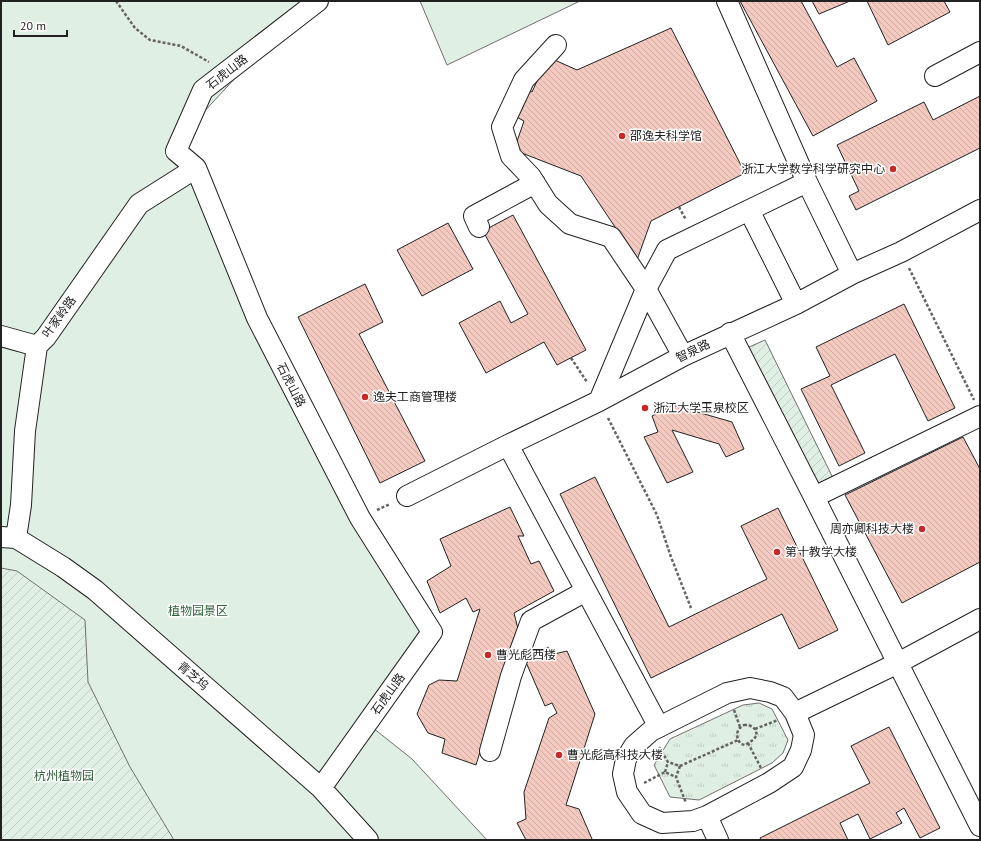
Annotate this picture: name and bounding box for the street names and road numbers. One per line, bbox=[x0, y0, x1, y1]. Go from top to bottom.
street label: 石虎山路 bbox=[203, 51, 250, 92]
street label: 叶家岭路 bbox=[38, 293, 79, 341]
street label: 智泉路 bbox=[673, 336, 712, 365]
street label: 石虎山路 bbox=[274, 360, 309, 410]
street label: 青芝坞 bbox=[175, 658, 212, 693]
street label: 石虎山路 bbox=[367, 670, 408, 718]

